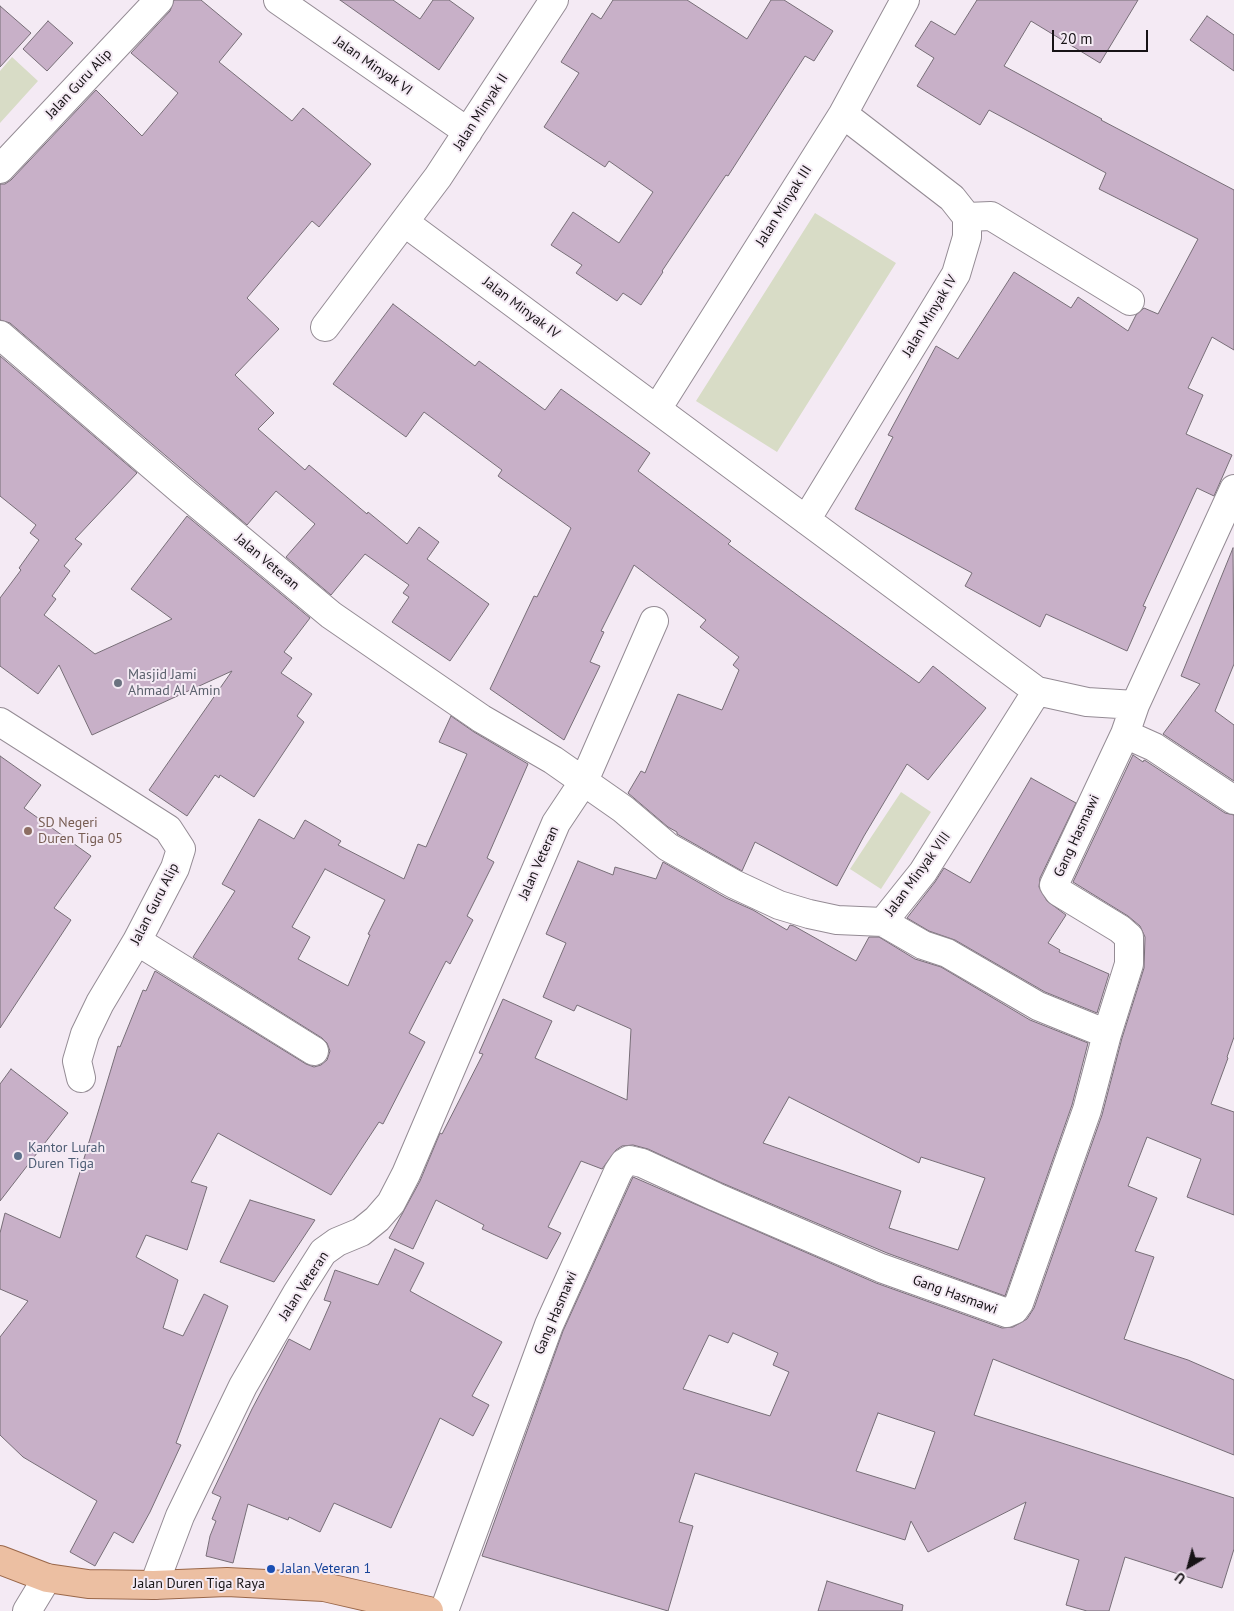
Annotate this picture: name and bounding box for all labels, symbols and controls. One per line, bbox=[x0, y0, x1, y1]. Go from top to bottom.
scale bar bbox=[1054, 20, 1150, 52]
text: 20 m bbox=[1060, 29, 1093, 48]
street label: Jalan Minyak VI bbox=[331, 33, 415, 99]
street label: Jalan Guru Alip bbox=[42, 46, 116, 122]
street label: Jalan Minyak II bbox=[450, 71, 512, 153]
street label: Jalan Minyak III bbox=[752, 163, 816, 249]
street label: Jalan Minyak IV bbox=[899, 272, 961, 360]
street label: Jalan Minyak IV bbox=[479, 274, 563, 342]
street label: Jalan Veteran bbox=[231, 530, 303, 594]
place label: Masjid Jami Ahmad Al Amin bbox=[128, 667, 220, 700]
marker: Masjid Jami Ahmad Al Amin bbox=[112, 677, 124, 689]
street label: Gang Hasmawi bbox=[1051, 792, 1103, 880]
place label: SD Negeri Duren Tiga 05 bbox=[38, 815, 123, 848]
street label: Jalan Veteran bbox=[515, 824, 563, 902]
marker: SD Negeri Duren Tiga 05 bbox=[22, 825, 34, 837]
street label: Jalan Minyak VIII bbox=[882, 829, 954, 919]
street label: Jalan Guru Alip bbox=[127, 860, 183, 948]
place label: Kantor Lurah Duren Tiga bbox=[28, 1140, 105, 1172]
marker: Kantor Lurah Duren Tiga bbox=[12, 1150, 24, 1162]
street label: Jalan Veteran bbox=[276, 1248, 332, 1324]
street label: Gang Hasmawi bbox=[531, 1269, 581, 1357]
street label: Gang Hasmawi bbox=[910, 1272, 1000, 1318]
north arrow bbox=[1164, 1541, 1214, 1591]
place label: Jalan Veteran 1 bbox=[281, 1561, 371, 1577]
marker: Jalan Veteran 1 bbox=[265, 1563, 277, 1575]
text: U bbox=[1171, 1568, 1189, 1588]
street label: Jalan Duren Tiga Raya bbox=[133, 1576, 265, 1592]

